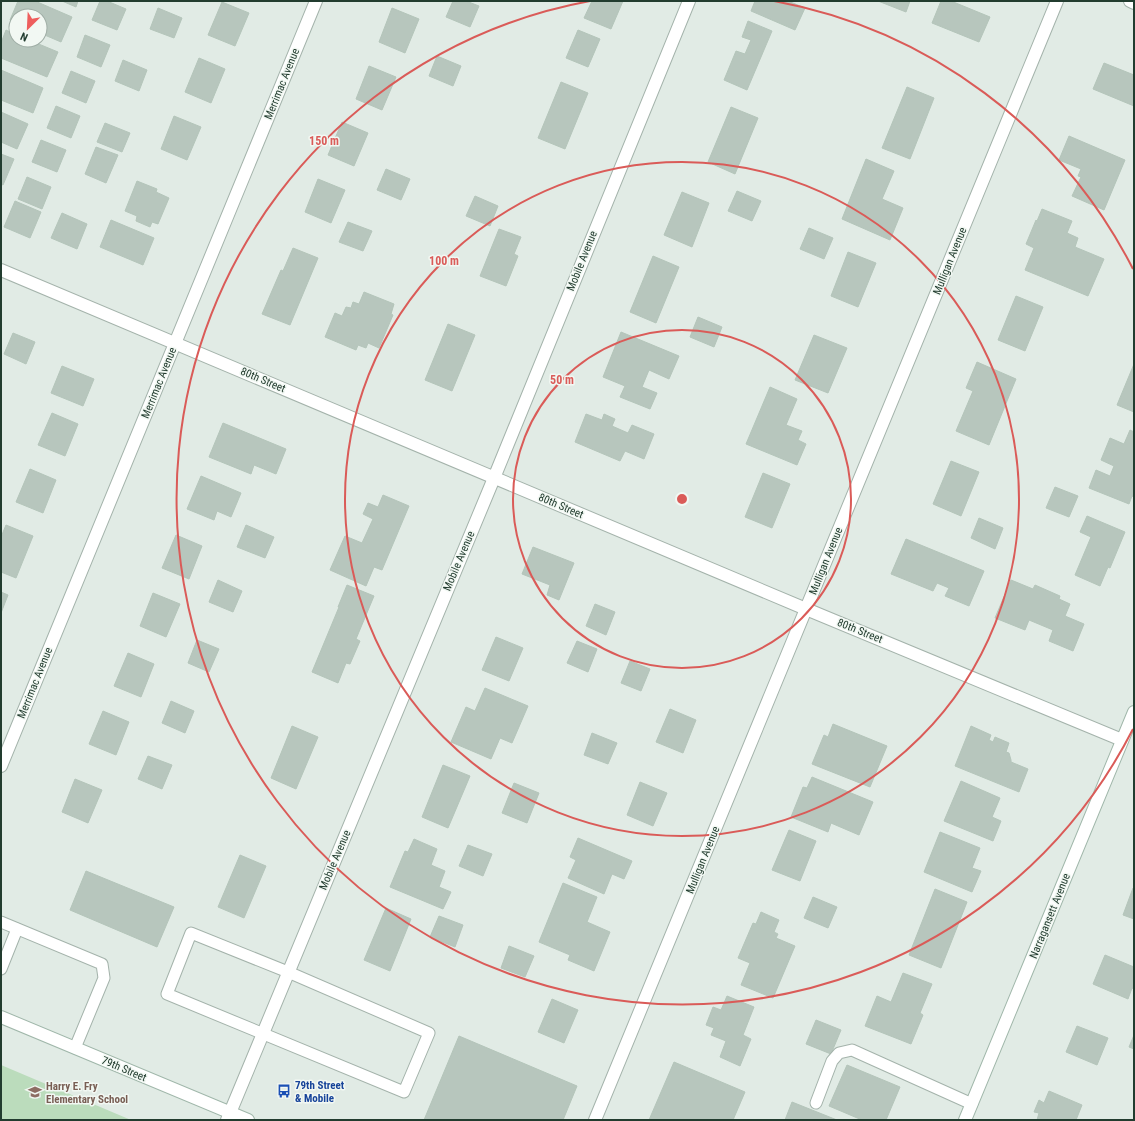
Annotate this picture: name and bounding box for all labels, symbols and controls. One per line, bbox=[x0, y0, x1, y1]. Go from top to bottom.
north arrow bbox=[8, 8, 48, 48]
text: N bbox=[18, 29, 30, 44]
street label: Merrimac Avenue bbox=[262, 47, 302, 121]
text: 150 m bbox=[309, 134, 339, 148]
street label: Mulligan Avenue bbox=[931, 225, 969, 297]
street label: Mobile Avenue bbox=[564, 229, 600, 293]
text: 100 m bbox=[429, 254, 459, 268]
street label: Merrimac Avenue bbox=[139, 346, 179, 420]
street label: 80th Street bbox=[238, 365, 288, 395]
text: 50 m bbox=[550, 373, 574, 387]
street label: 80th Street bbox=[536, 491, 586, 521]
centre of rings bbox=[675, 492, 689, 506]
street label: Mulligan Avenue bbox=[807, 525, 845, 597]
street label: Mobile Avenue bbox=[441, 529, 477, 593]
street label: 80th Street bbox=[835, 616, 885, 646]
street label: Merrimac Avenue bbox=[15, 646, 55, 720]
street label: Mulligan Avenue bbox=[684, 824, 722, 896]
street label: Mobile Avenue bbox=[317, 828, 353, 892]
street label: Narragansett Avenue bbox=[1027, 871, 1073, 961]
street label: 79th Street bbox=[99, 1054, 149, 1084]
place label: 79th Street & Mobile bbox=[295, 1079, 345, 1105]
place label: Harry E. Fry Elementary School bbox=[46, 1080, 128, 1106]
bus stop icon: 79th Street & Mobile bbox=[276, 1083, 292, 1099]
school or university icon: Harry E. Fry Elementary School bbox=[27, 1084, 43, 1100]

